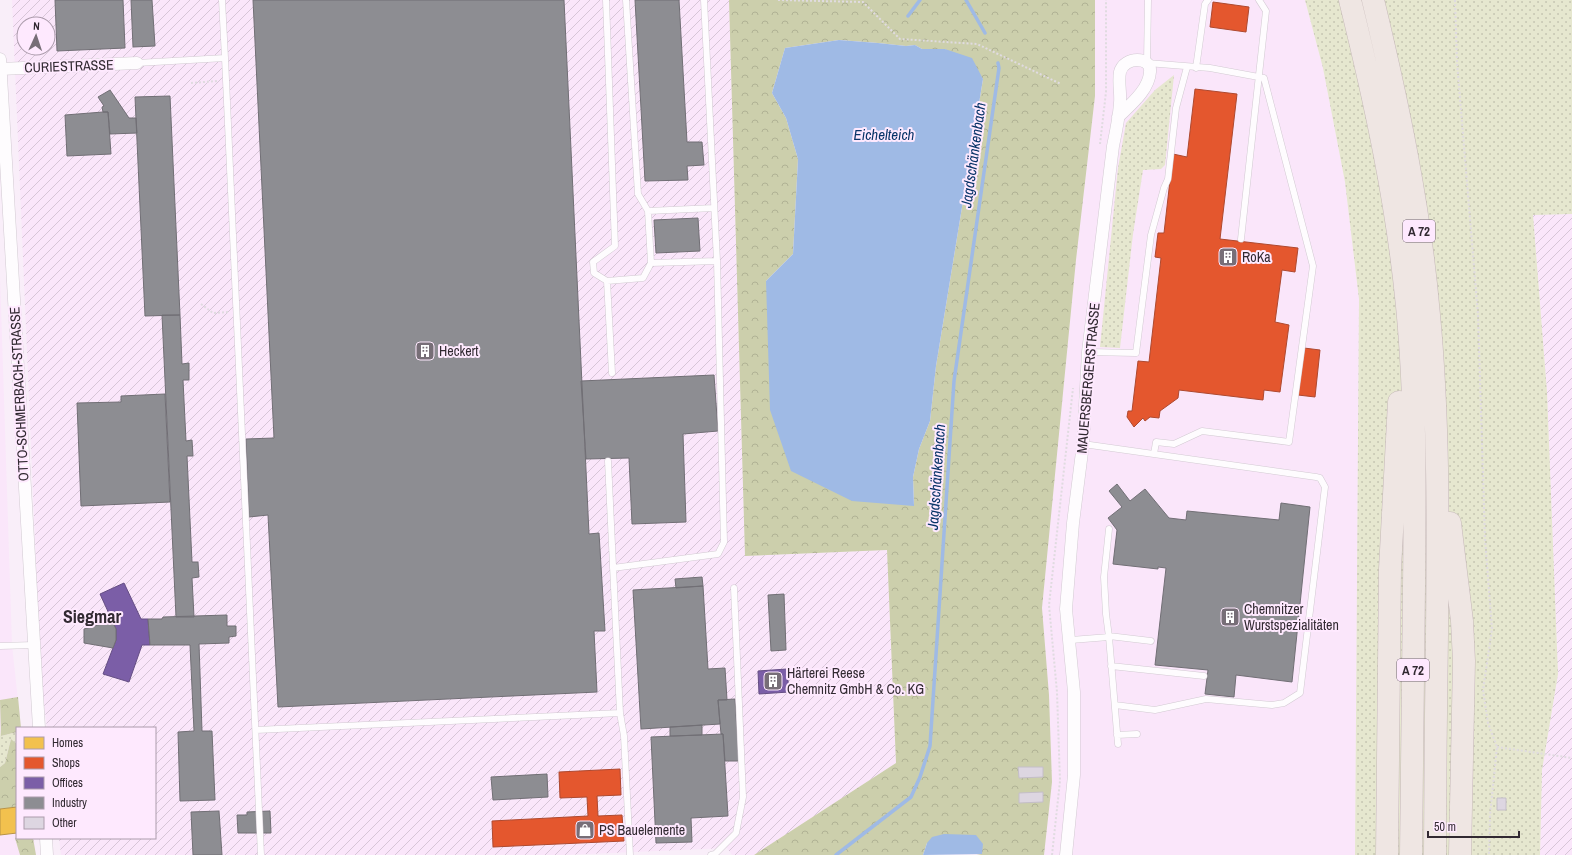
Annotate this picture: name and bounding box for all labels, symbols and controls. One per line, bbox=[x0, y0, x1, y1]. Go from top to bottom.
north arrow bbox=[16, 16, 56, 56]
text: N bbox=[33, 19, 40, 33]
street label: CURIESTRASSE bbox=[24, 55, 114, 77]
water label: Jagdschänkenbach bbox=[955, 101, 991, 210]
water label: Eichelteich bbox=[854, 124, 915, 145]
road number: A 72 bbox=[1403, 220, 1435, 242]
building icon: RoKa bbox=[1217, 246, 1239, 268]
place label: RoKa bbox=[1242, 248, 1271, 266]
street label: MAUERSBERGERSTRASSE bbox=[1072, 302, 1104, 454]
street label: OTTO-SCHMERBACH-STRASSE bbox=[5, 306, 33, 482]
building icon: Heckert bbox=[414, 340, 436, 362]
place label: Heckert bbox=[439, 342, 479, 360]
water label: Jagdschänkenbach bbox=[922, 423, 950, 532]
place label: Chemnitzer Wurstspezialitäten bbox=[1244, 600, 1339, 634]
district label: Siegmar bbox=[63, 604, 121, 629]
building icon: Chemnitzer Wurstspezialitäten bbox=[1219, 606, 1241, 628]
road number: A 72 bbox=[1397, 659, 1429, 681]
place label: Härterei Reese Chemnitz GmbH & Co. KG bbox=[787, 664, 924, 698]
building icon: Härterei Reese Chemnitz GmbH & Co. KG bbox=[762, 670, 784, 692]
legend bbox=[16, 727, 156, 839]
text: Homes bbox=[52, 735, 83, 751]
text: Shops bbox=[52, 755, 80, 771]
text: Offices bbox=[52, 775, 83, 791]
text: Industry bbox=[52, 795, 87, 811]
scale bar bbox=[1428, 813, 1519, 839]
text: Other bbox=[52, 815, 77, 831]
shop icon: PS Bauelemente bbox=[574, 819, 596, 841]
text: 50 m bbox=[1434, 819, 1456, 835]
place label: PS Bauelemente bbox=[599, 821, 685, 839]

